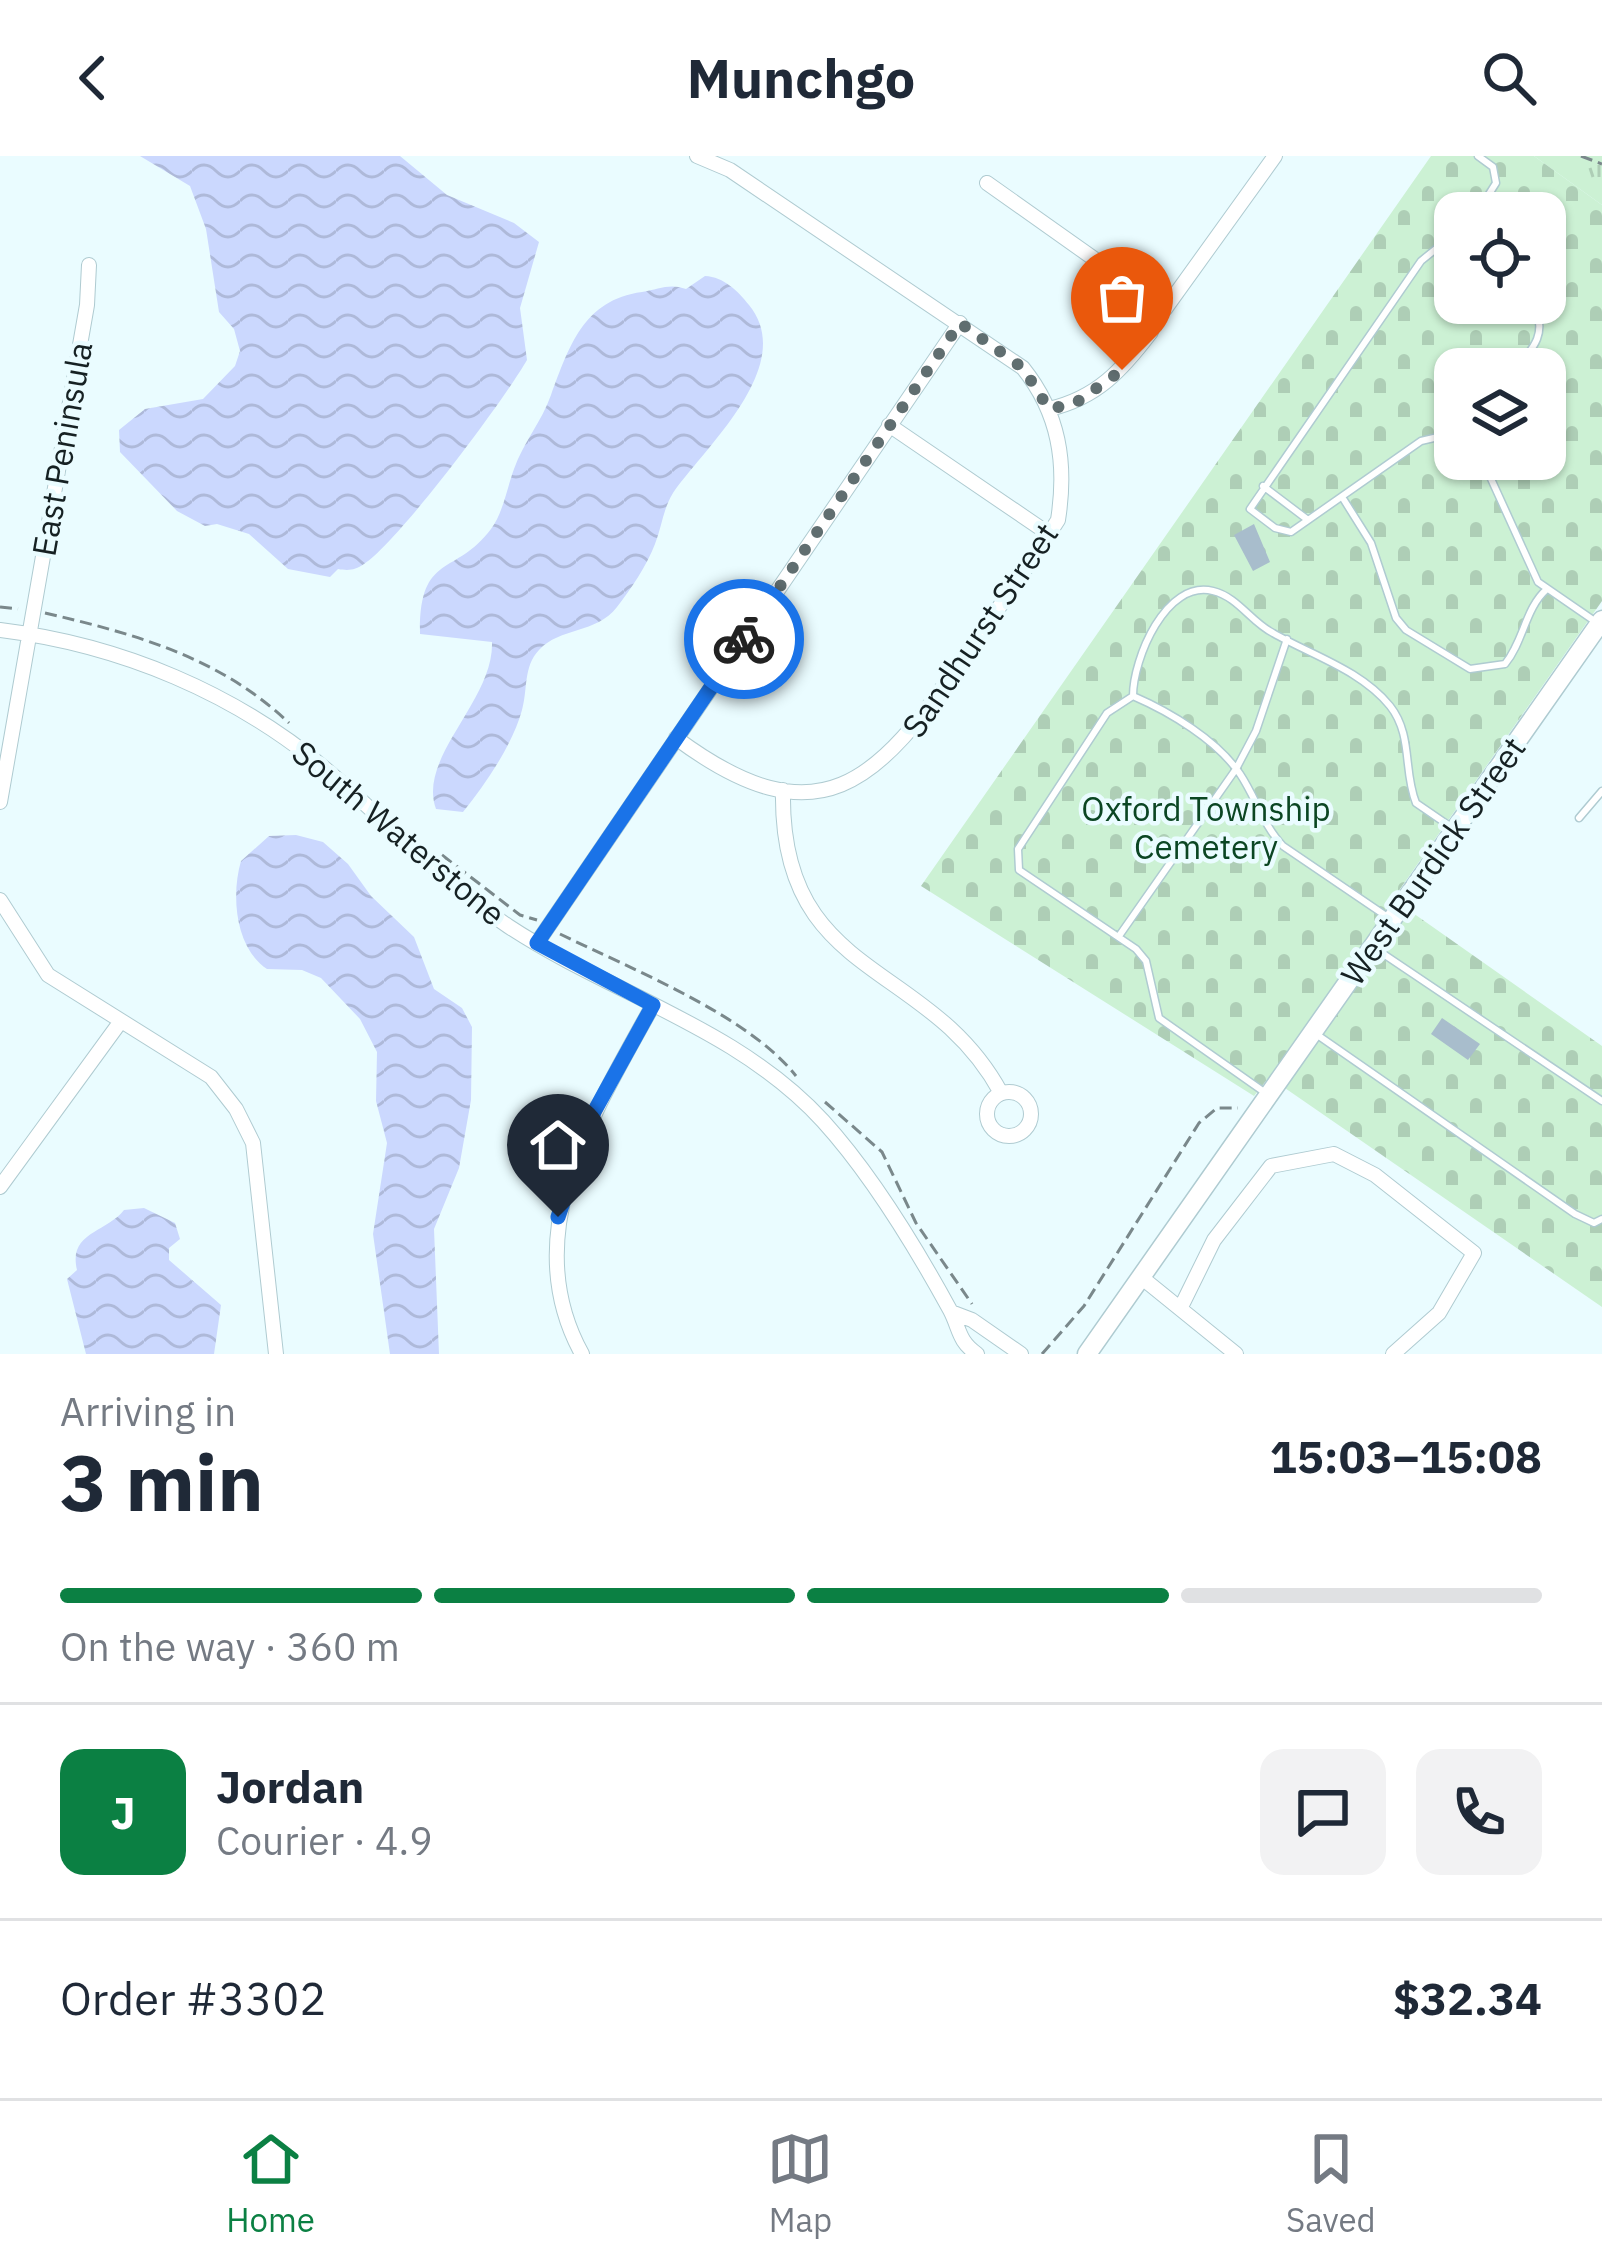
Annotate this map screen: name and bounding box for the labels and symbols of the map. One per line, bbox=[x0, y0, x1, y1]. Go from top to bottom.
pin bbox=[1071, 247, 1173, 370]
street label: East Peninsula bbox=[22, 338, 101, 559]
street label: Sandhurst Street bbox=[892, 514, 1067, 745]
courier bbox=[684, 579, 804, 699]
street label: West Burdick Street bbox=[1331, 728, 1535, 994]
street label: South Waterstone bbox=[284, 731, 515, 934]
park label: Oxford Township Cemetery bbox=[1081, 787, 1331, 868]
pin bbox=[507, 1094, 609, 1217]

